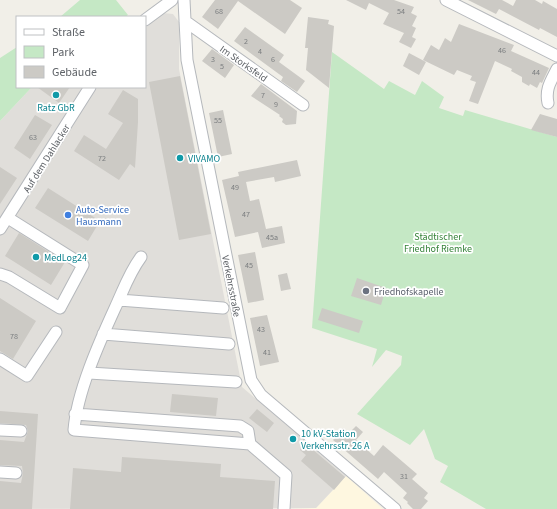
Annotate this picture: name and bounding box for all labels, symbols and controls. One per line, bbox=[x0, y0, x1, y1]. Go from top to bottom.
house number: 68 bbox=[215, 6, 223, 17]
house number: 54 bbox=[397, 6, 405, 17]
legend bbox=[16, 16, 146, 88]
text: Straße bbox=[52, 24, 85, 41]
house number: 2 bbox=[244, 36, 248, 47]
street label: Im Storksfeld bbox=[217, 42, 270, 85]
text: Park bbox=[52, 44, 74, 61]
house number: 46 bbox=[498, 45, 506, 56]
house number: 4 bbox=[258, 46, 262, 57]
house number: 3 bbox=[211, 54, 215, 65]
house number: 6 bbox=[271, 54, 275, 65]
house number: 5 bbox=[220, 61, 224, 72]
text: Gebäude bbox=[52, 64, 97, 81]
house number: 44 bbox=[532, 67, 540, 78]
marker: Ratz GbR bbox=[51, 90, 61, 100]
house number: 7 bbox=[261, 90, 265, 101]
house number: 9 bbox=[274, 99, 278, 110]
place label: Ratz GbR bbox=[37, 101, 75, 115]
house number: 55 bbox=[214, 115, 222, 126]
street label: Auf dem Dahlacker bbox=[20, 121, 74, 196]
house number: 63 bbox=[29, 132, 37, 143]
place label: VIVAMO bbox=[188, 152, 220, 166]
house number: 72 bbox=[98, 153, 106, 164]
marker: VIVAMO bbox=[175, 153, 185, 163]
house number: 49 bbox=[231, 182, 239, 193]
place label: Auto-Service Hausmann bbox=[76, 203, 129, 229]
house number: 47 bbox=[242, 209, 250, 220]
marker: Auto-Service Hausmann bbox=[63, 210, 73, 220]
park label: Städtischer Friedhof Riemke bbox=[404, 230, 472, 256]
house number: 45a bbox=[266, 232, 278, 243]
place label: MedLog24 bbox=[44, 251, 87, 265]
marker: MedLog24 bbox=[31, 252, 41, 262]
street label: Verkehrsstraße bbox=[218, 254, 244, 318]
house number: 45 bbox=[245, 260, 253, 271]
place label: Friedhofskapelle bbox=[374, 285, 444, 299]
marker: Friedhofskapelle bbox=[361, 286, 371, 296]
house number: 43 bbox=[257, 324, 265, 335]
house number: 78 bbox=[10, 331, 18, 342]
house number: 41 bbox=[263, 347, 271, 358]
place label: 10 kV-Station Verkehrsstr. 26 A bbox=[301, 427, 370, 453]
marker: 10 kV-Station Verkehrsstr. 26 A bbox=[288, 434, 298, 444]
house number: 31 bbox=[400, 471, 408, 482]

